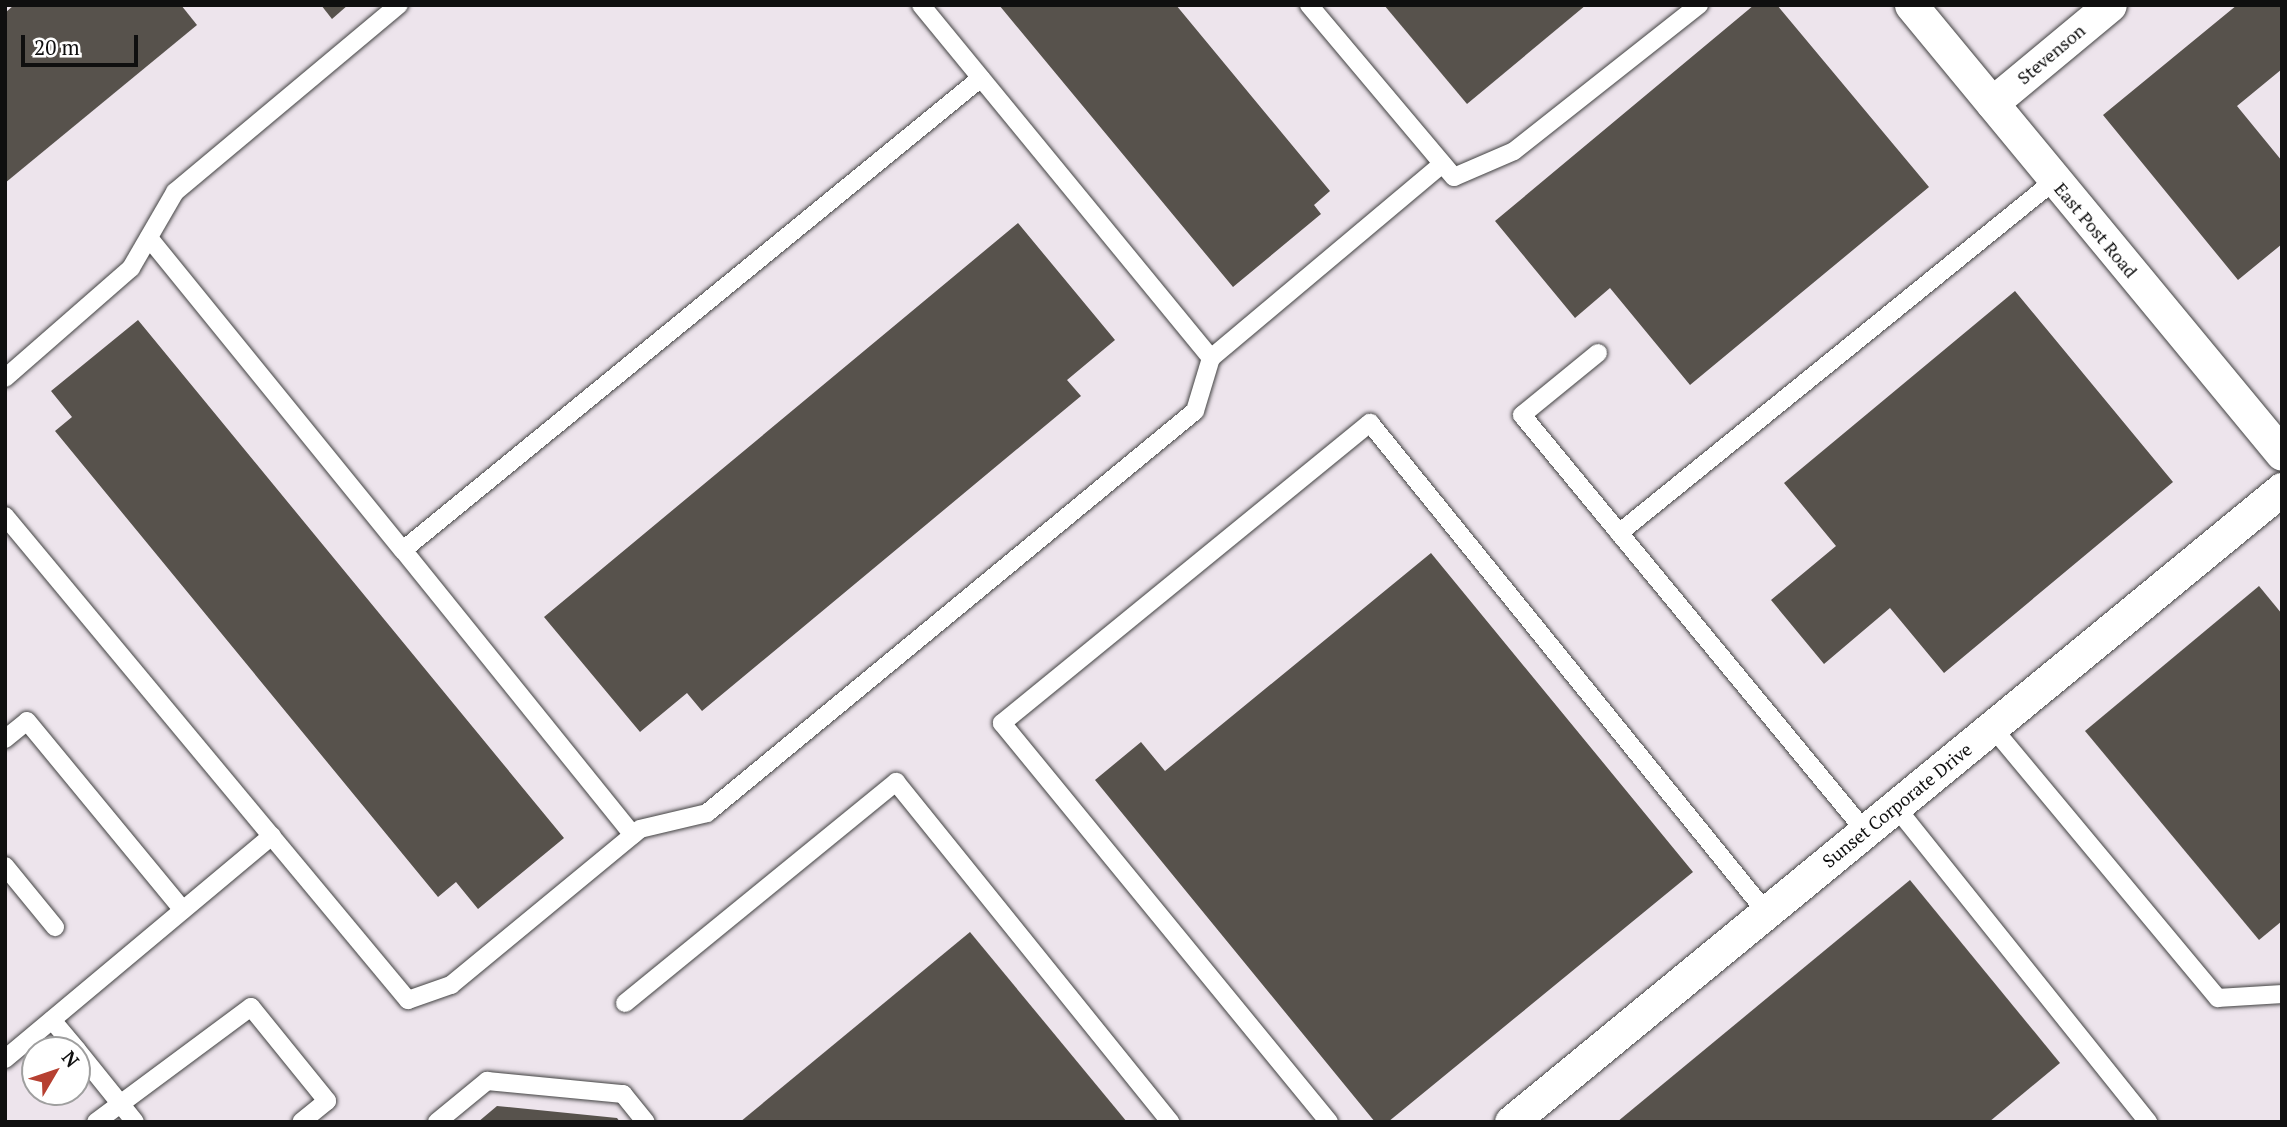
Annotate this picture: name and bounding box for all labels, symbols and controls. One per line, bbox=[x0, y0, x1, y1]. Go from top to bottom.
street label: Stevenson bbox=[2013, 19, 2089, 89]
scale bar bbox=[24, 21, 142, 65]
text: 20 m bbox=[34, 33, 80, 61]
street label: East Post Road bbox=[2050, 178, 2142, 282]
street label: Sunset Corporate Drive bbox=[1818, 738, 1976, 872]
north arrow bbox=[21, 1036, 91, 1106]
text: N bbox=[57, 1045, 85, 1072]

